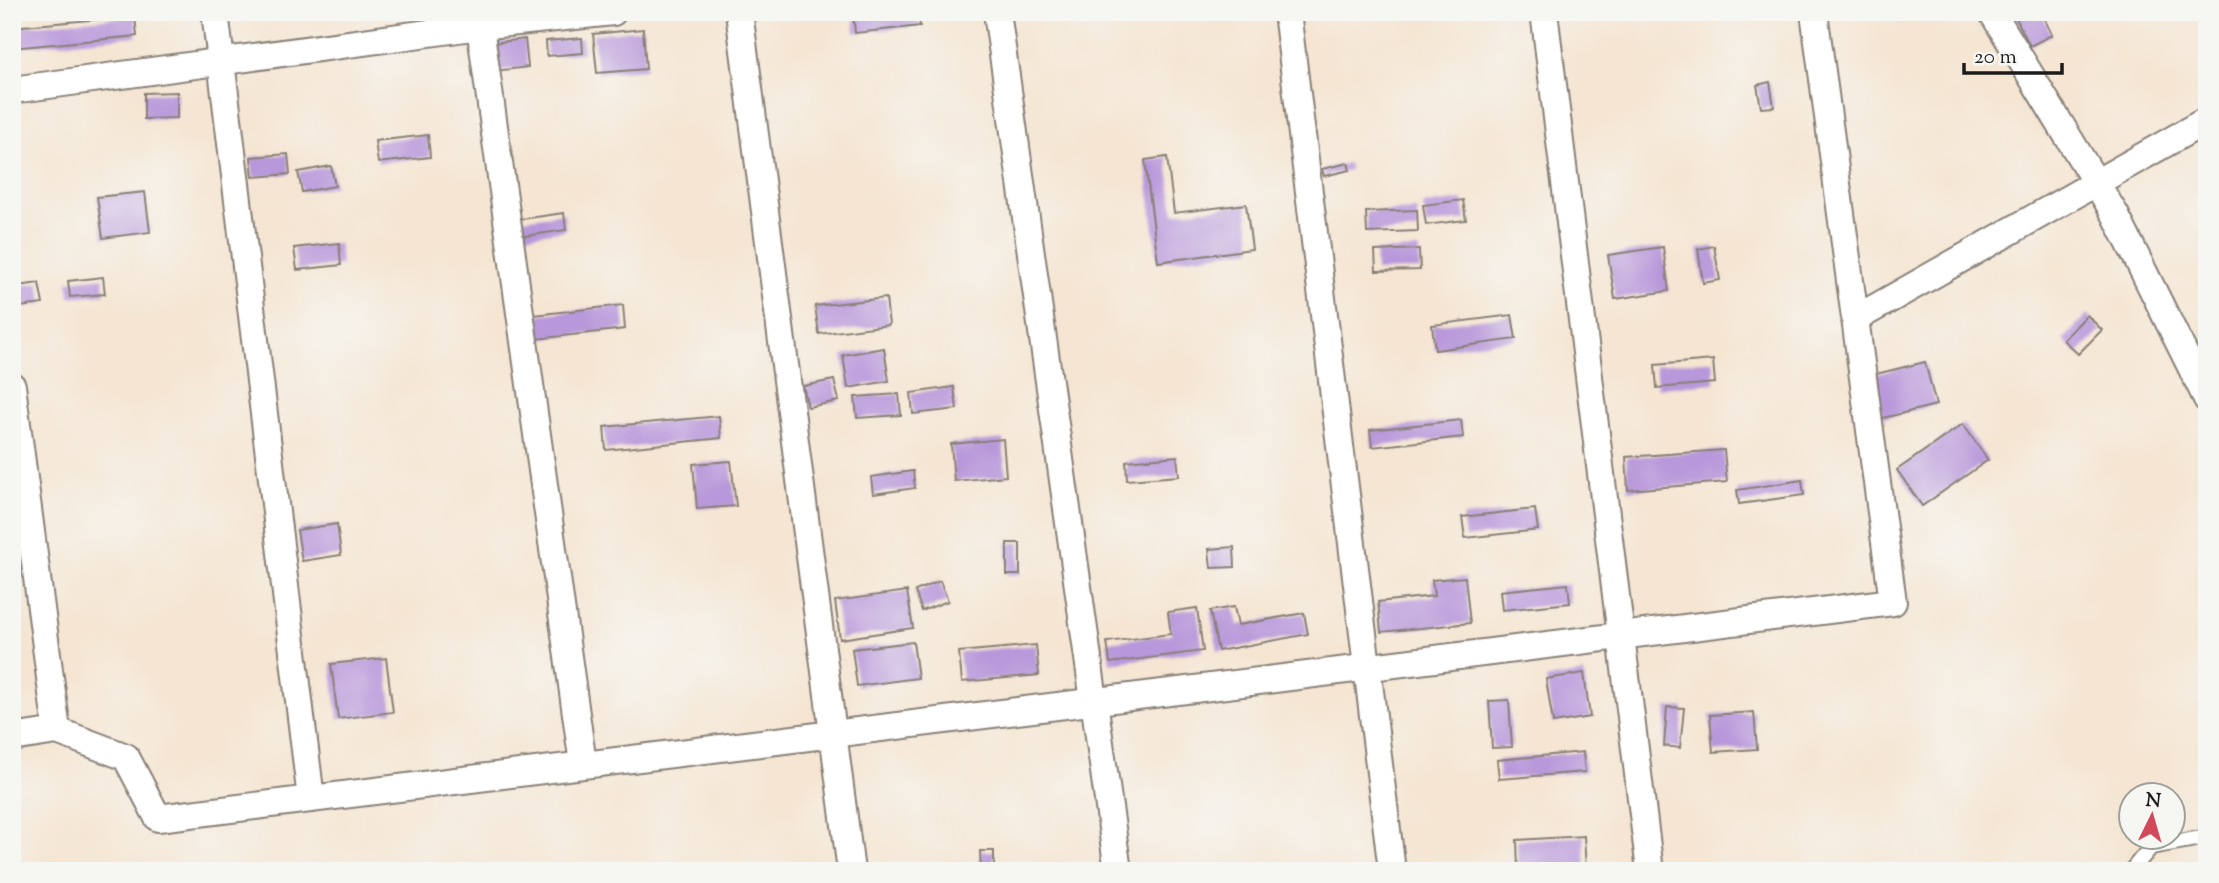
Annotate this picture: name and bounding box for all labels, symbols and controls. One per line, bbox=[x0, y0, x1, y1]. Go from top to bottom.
scale bar bbox=[1964, 32, 2062, 76]
text: 20 m bbox=[1974, 43, 2017, 73]
north arrow bbox=[2118, 782, 2188, 852]
text: N bbox=[2145, 787, 2162, 816]

